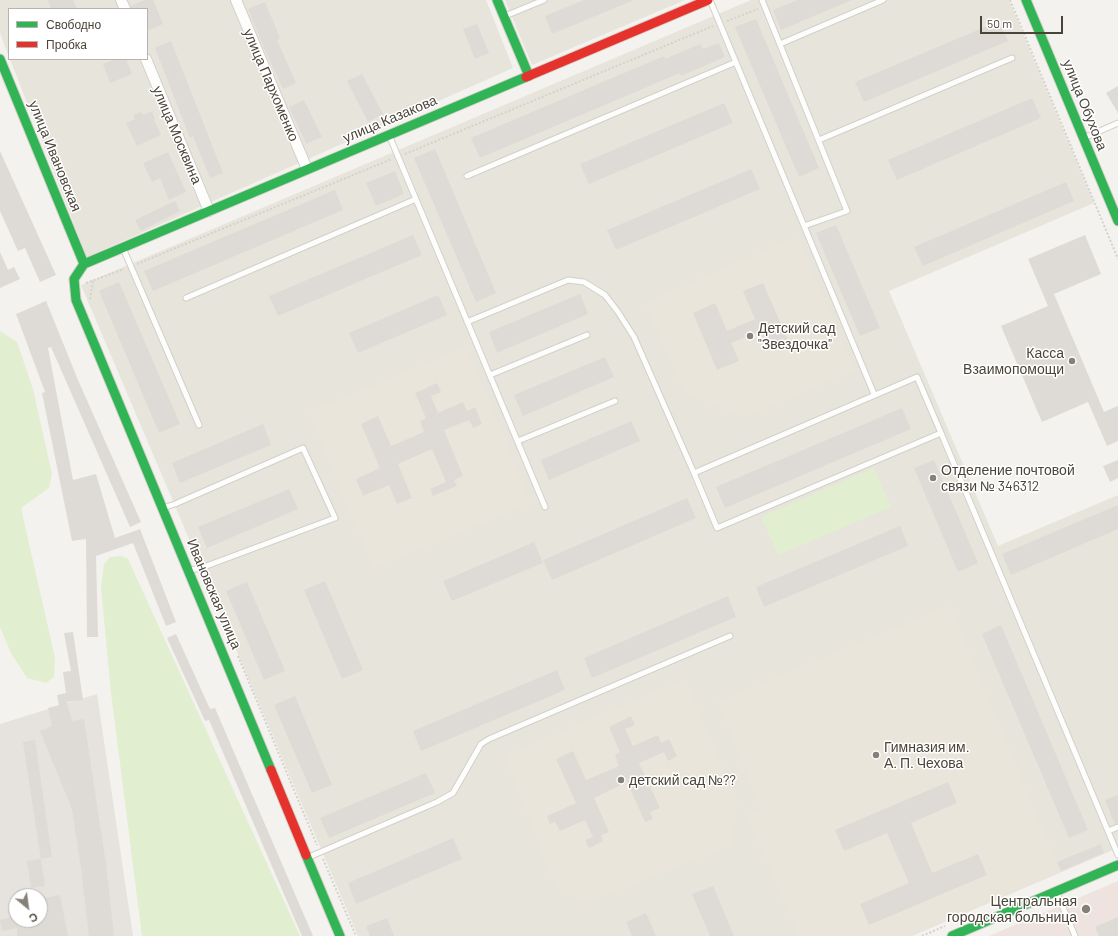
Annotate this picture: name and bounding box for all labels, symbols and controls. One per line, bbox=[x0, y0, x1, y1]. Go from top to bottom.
legend bbox=[8, 8, 148, 60]
scale bar bbox=[982, 8, 1065, 34]
text: 50 m bbox=[987, 16, 1012, 30]
text: Свободно bbox=[46, 17, 101, 31]
street label: улица Пархоменко bbox=[240, 26, 302, 144]
text: Пробка bbox=[46, 37, 87, 51]
street label: улица Обухова bbox=[1059, 57, 1111, 153]
street label: улица Москвина bbox=[149, 83, 205, 187]
street label: улица Казакова bbox=[341, 92, 439, 146]
street label: улица Ивановская bbox=[25, 98, 85, 214]
place label: Детский сад "Звездочка" bbox=[758, 320, 836, 352]
marker: Детский сад "Звездочка" bbox=[745, 331, 755, 341]
place label: Касса Взаимопомощи bbox=[963, 345, 1064, 378]
marker: Касса Взаимопомощи bbox=[1067, 356, 1077, 366]
place label: Отделение почтовой связи № 346312 bbox=[941, 462, 1075, 494]
marker: Отделение почтовой связи № 346312 bbox=[928, 473, 938, 483]
street label: Ивановская улица bbox=[183, 536, 245, 652]
place label: Гимназия им. А. П. Чехова bbox=[884, 739, 970, 772]
marker: Гимназия им. А. П. Чехова bbox=[871, 750, 881, 760]
place label: детский сад №?? bbox=[629, 772, 736, 788]
marker: детский сад №?? bbox=[616, 775, 626, 785]
north arrow bbox=[8, 888, 48, 928]
place label: Центральная городская больница bbox=[947, 893, 1077, 926]
marker: Центральная городская больница bbox=[1080, 903, 1092, 915]
text: С bbox=[27, 910, 40, 926]

